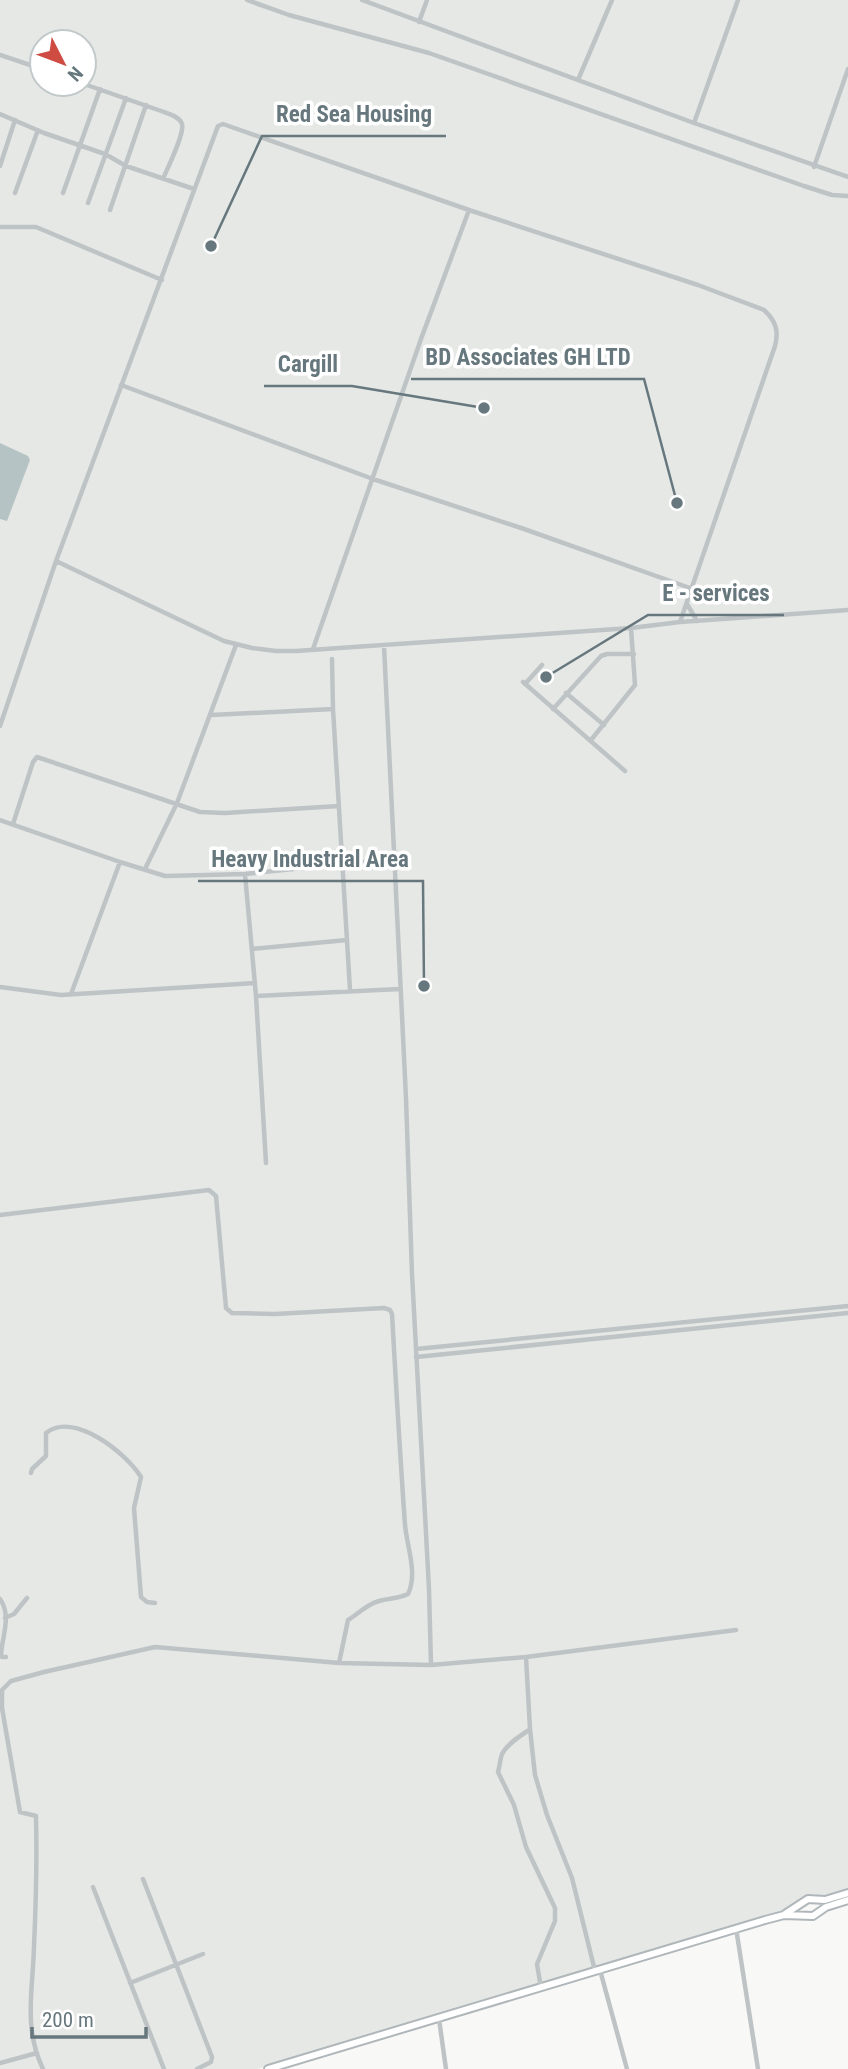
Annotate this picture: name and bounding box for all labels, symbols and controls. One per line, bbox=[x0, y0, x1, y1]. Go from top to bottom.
north arrow bbox=[28, 28, 98, 98]
text: N bbox=[63, 62, 88, 86]
callout: Red Sea Housing bbox=[262, 92, 446, 136]
text: Red Sea Housing bbox=[276, 101, 432, 128]
callout: BD Associates GH LTD bbox=[411, 335, 644, 379]
callout: Cargill bbox=[264, 342, 352, 386]
text: BD Associates GH LTD bbox=[425, 344, 631, 371]
text: Cargill bbox=[278, 351, 338, 378]
callout: E - services bbox=[648, 571, 784, 615]
text: E - services bbox=[662, 580, 770, 607]
callout: Heavy Industrial Area bbox=[198, 837, 423, 881]
text: Heavy Industrial Area bbox=[211, 846, 409, 873]
scale bar bbox=[32, 1996, 145, 2040]
text: 200 m bbox=[42, 2008, 94, 2032]

